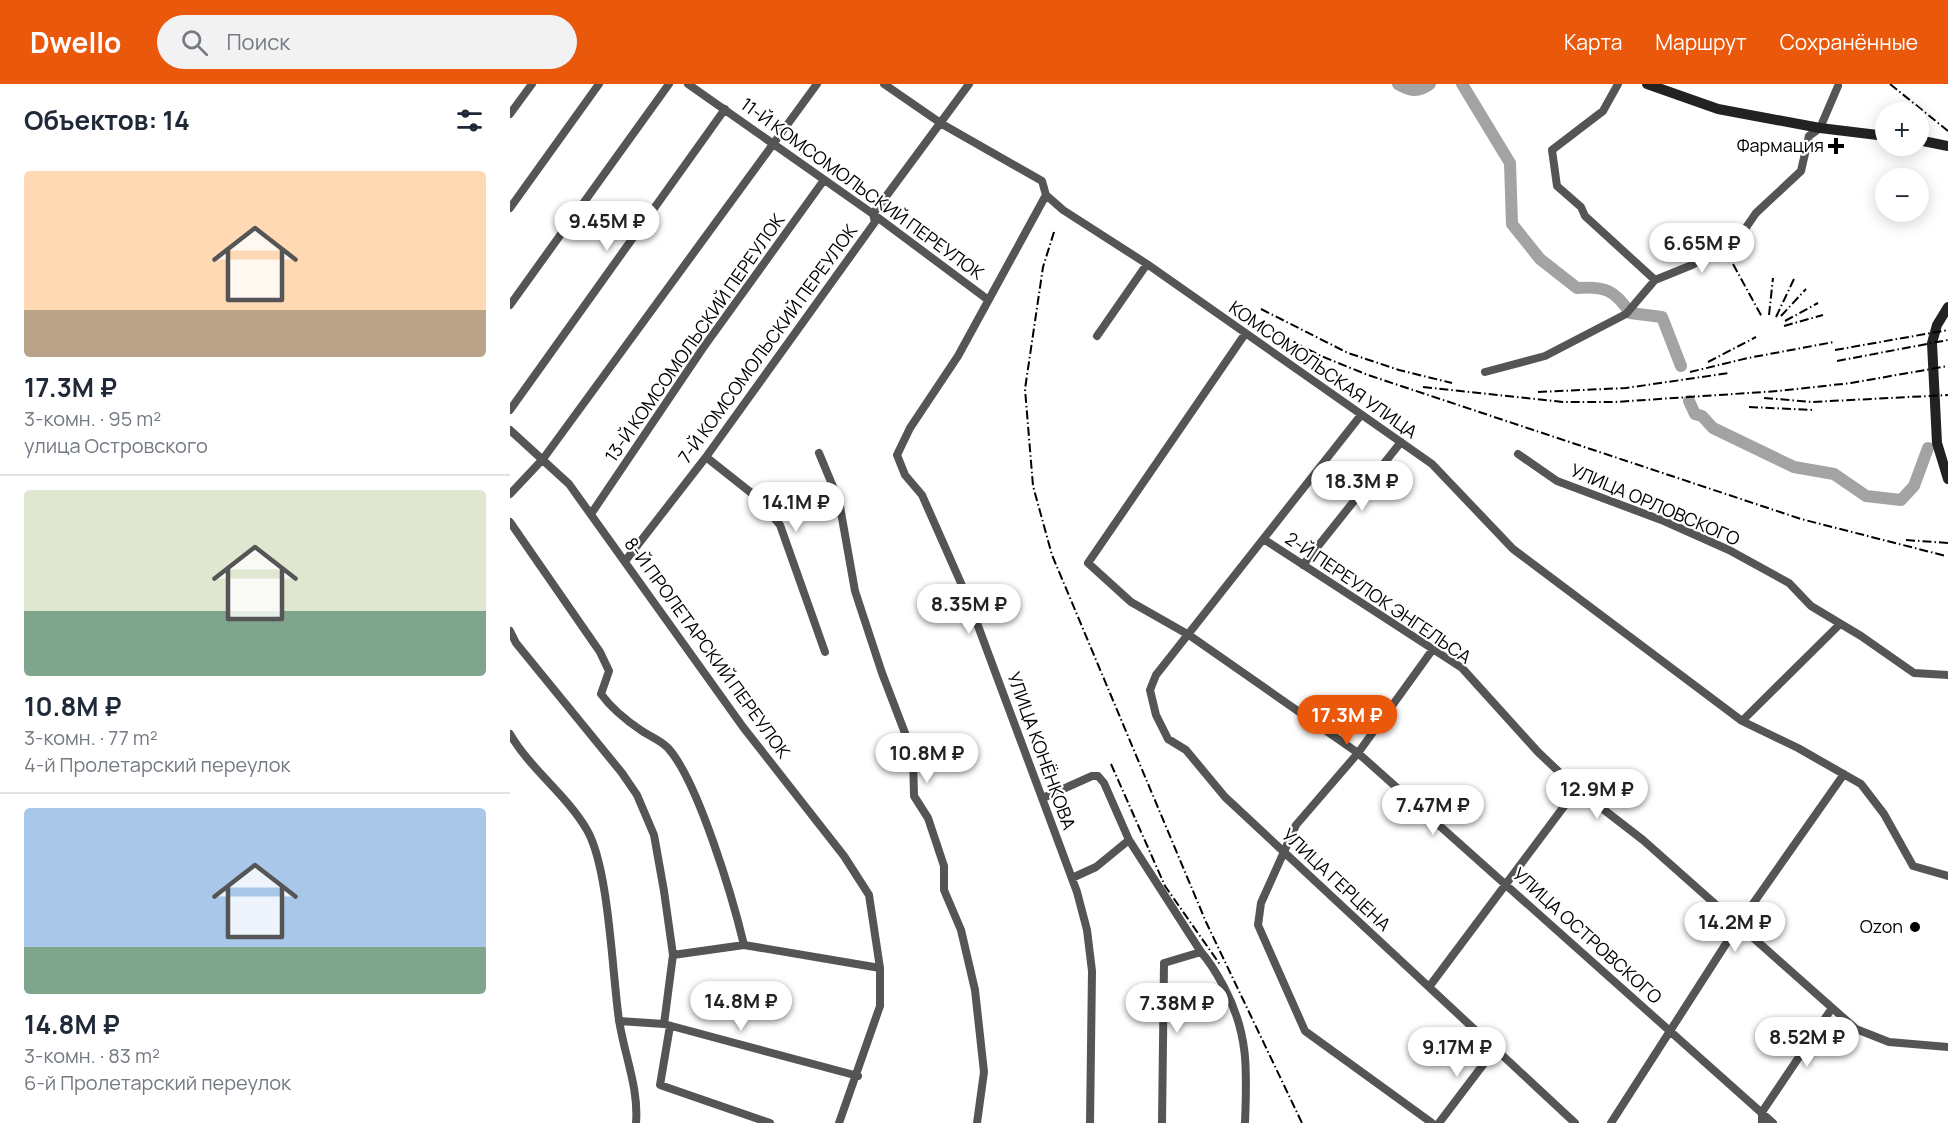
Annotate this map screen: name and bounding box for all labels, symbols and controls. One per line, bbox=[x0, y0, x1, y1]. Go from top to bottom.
search box bbox=[157, 15, 577, 69]
text: Dwello bbox=[30, 23, 121, 61]
icon: search bbox=[178, 26, 211, 59]
text: Поиск bbox=[226, 27, 290, 57]
text: Карта bbox=[1564, 28, 1622, 56]
text: Маршрут bbox=[1655, 28, 1747, 56]
text: Сохранённые bbox=[1780, 28, 1918, 56]
street label: 11-Й КОМСОМОЛЬСКИЙ ПЕРЕУЛОК bbox=[736, 92, 989, 285]
text: Объектов: 14 bbox=[24, 102, 190, 138]
map controls bbox=[1875, 102, 1929, 222]
button: + bbox=[1875, 102, 1929, 156]
icon: filters bbox=[453, 104, 486, 137]
place label: Фармация bbox=[1737, 133, 1824, 157]
marker: Фармация bbox=[1829, 139, 1843, 153]
button: − bbox=[1875, 168, 1929, 222]
pin: 9.45M ₽ bbox=[552, 201, 662, 252]
text: 9.45M ₽ bbox=[568, 207, 646, 234]
street label: 13-Й КОМСОМОЛЬСКИЙ ПЕРЕУЛОК bbox=[599, 208, 790, 466]
icon: home bbox=[201, 210, 309, 318]
street label: 7-Й КОМСОМОЛЬСКИЙ ПЕРЕУЛОК bbox=[672, 219, 862, 468]
pin: 6.65M ₽ bbox=[1647, 223, 1757, 274]
text: 6.65M ₽ bbox=[1663, 229, 1741, 256]
street label: КОМСОМОЛЬСКАЯ УЛИЦА bbox=[1225, 295, 1423, 444]
text: 17.3M ₽ bbox=[24, 369, 117, 405]
text: 3-комн. · 95 m² bbox=[24, 405, 161, 432]
text: улица Островского bbox=[24, 432, 208, 459]
street label: УЛИЦА ОРЛОВСКОГО bbox=[1567, 458, 1744, 551]
pin: 18.3M ₽ bbox=[1307, 461, 1417, 512]
text: 18.3M ₽ bbox=[1325, 467, 1399, 494]
pin: 14.1M ₽ bbox=[741, 482, 851, 533]
text: 14.1M ₽ bbox=[762, 488, 830, 515]
street label: 2-Й ПЕРЕУЛОК ЭНГЕЛЬСА bbox=[1281, 526, 1477, 669]
icon: home bbox=[201, 529, 309, 637]
street label: 8-Й ПРОЛЕТАРСКИЙ ПЕРЕУЛОК bbox=[620, 532, 796, 763]
pin: 8.35M ₽ bbox=[914, 584, 1024, 635]
text: 8.35M ₽ bbox=[931, 590, 1007, 617]
street label: УЛИЦА КОНЁНКОВА bbox=[1002, 668, 1082, 833]
text: 10.8M ₽ bbox=[24, 688, 122, 724]
pin: 17.3M ₽ bbox=[1292, 695, 1402, 746]
text: 17.3M ₽ bbox=[1311, 701, 1383, 728]
text: 3-комн. · 77 m² bbox=[24, 724, 158, 751]
pin: 10.8M ₽ bbox=[872, 733, 982, 784]
text: 10.8M ₽ bbox=[889, 739, 965, 766]
text: 4-й Пролетарский переулок bbox=[24, 751, 290, 778]
pin: 12.9M ₽ bbox=[1542, 769, 1652, 820]
text: 12.9M ₽ bbox=[1560, 775, 1634, 802]
pin: 7.47M ₽ bbox=[1378, 785, 1488, 836]
text: 7.47M ₽ bbox=[1396, 791, 1470, 818]
street label: УЛИЦА ГЕРЦЕНА bbox=[1277, 823, 1397, 936]
icon: home bbox=[201, 847, 309, 955]
street label: УЛИЦА ОСТРОВСКОГО bbox=[1508, 862, 1667, 1009]
pin: 14.2M ₽ bbox=[1680, 902, 1790, 953]
text: 14.2M ₽ bbox=[1698, 908, 1772, 935]
place label: Ozon bbox=[1860, 914, 1903, 938]
marker: Ozon bbox=[1908, 920, 1922, 934]
pin: 14.8M ₽ bbox=[686, 981, 796, 1032]
pin: 7.38M ₽ bbox=[1122, 983, 1232, 1034]
text: 14.8M ₽ bbox=[704, 987, 778, 1014]
text: 7.38M ₽ bbox=[1139, 989, 1215, 1016]
text: 14.8M ₽ bbox=[24, 1006, 120, 1042]
pin: 8.52M ₽ bbox=[1752, 1017, 1862, 1068]
text: 8.52M ₽ bbox=[1769, 1023, 1845, 1050]
pin: 9.17M ₽ bbox=[1402, 1027, 1512, 1078]
text: 9.17M ₽ bbox=[1422, 1033, 1492, 1060]
text: 3-комн. · 83 m² bbox=[24, 1042, 160, 1069]
text: 6-й Пролетарский переулок bbox=[24, 1069, 291, 1096]

